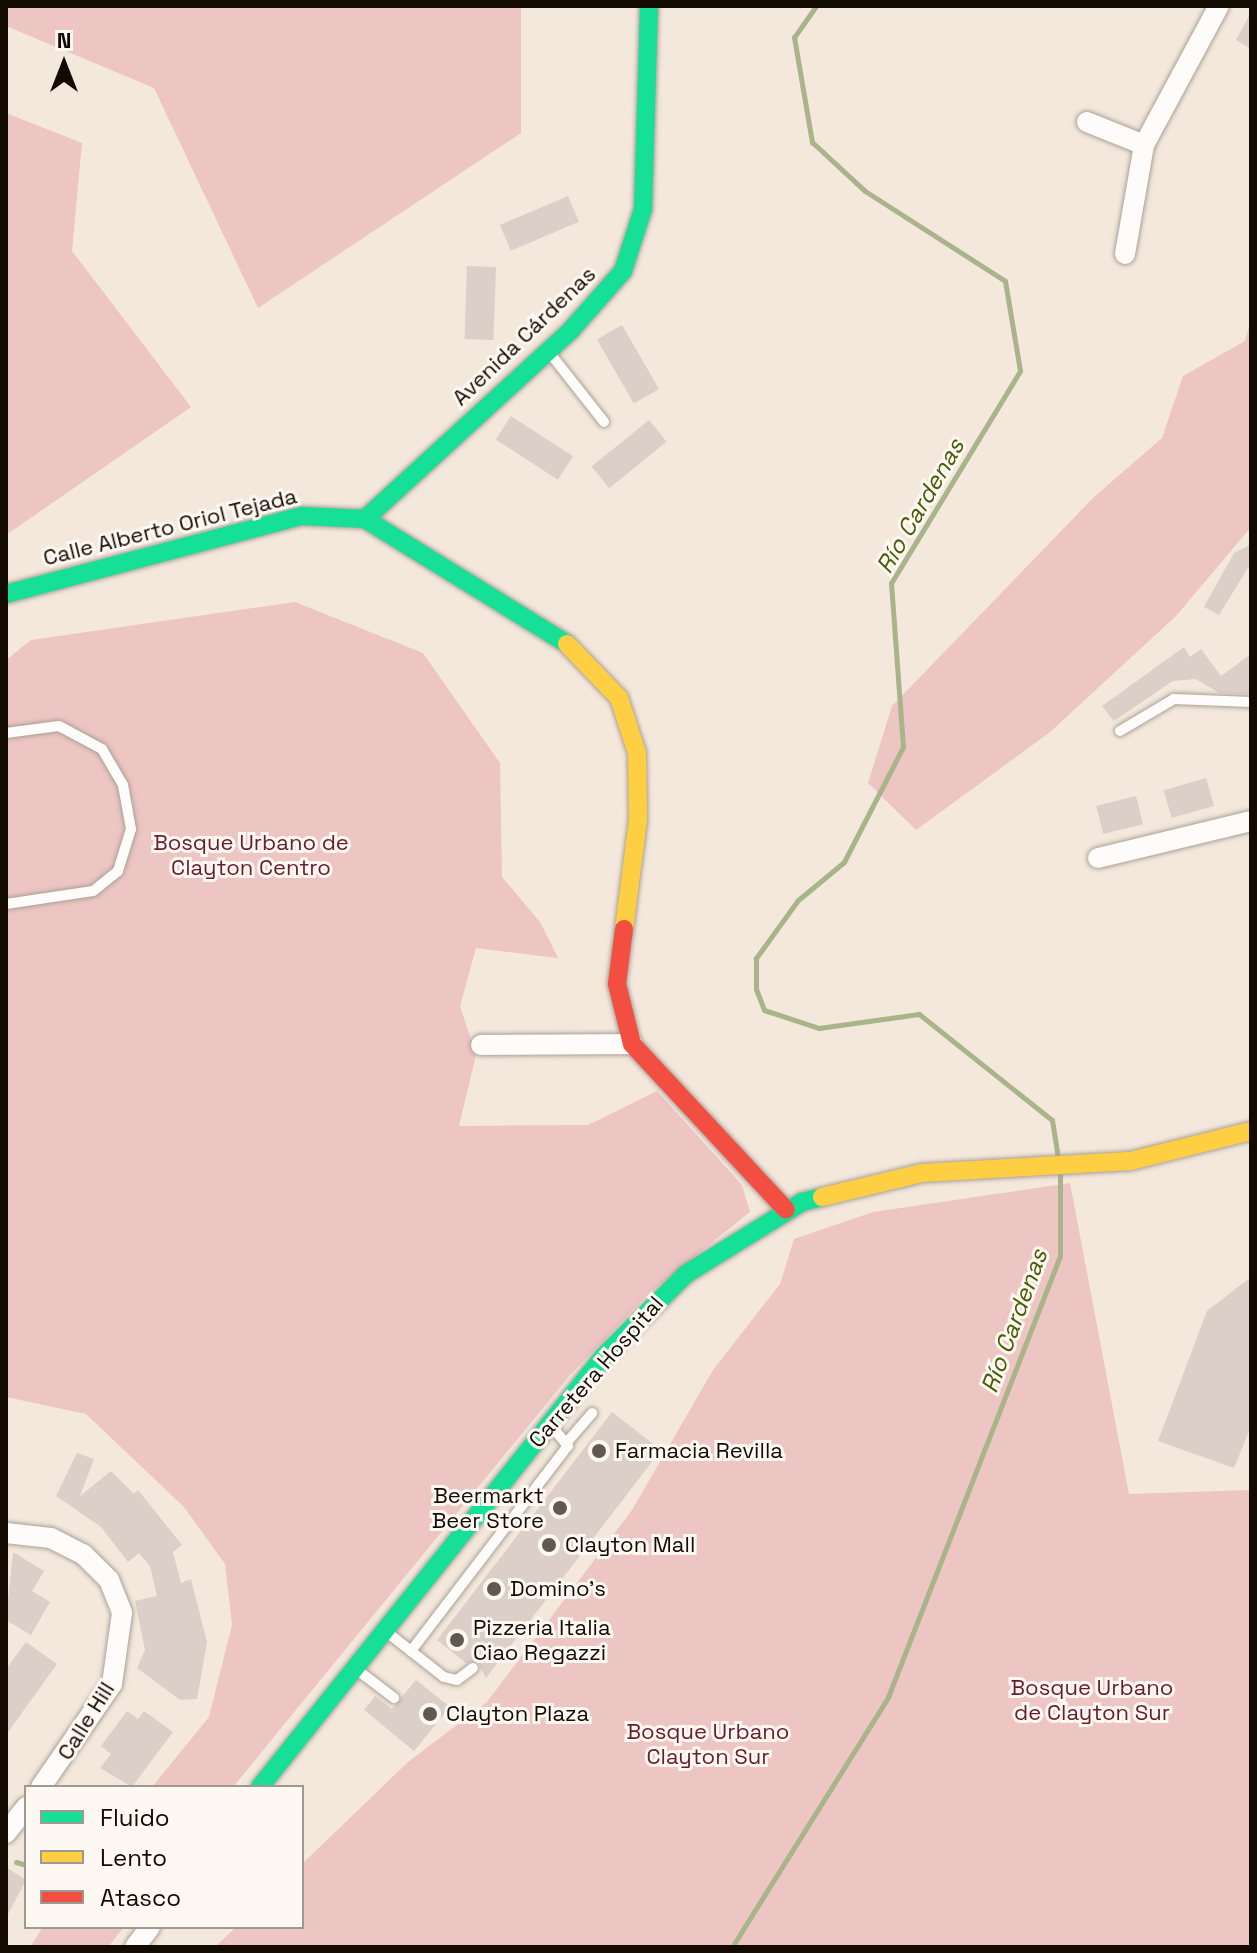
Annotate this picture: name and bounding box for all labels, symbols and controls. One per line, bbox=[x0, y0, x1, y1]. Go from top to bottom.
north arrow bbox=[24, 24, 104, 104]
text: N bbox=[57, 26, 71, 54]
street label: Avenida Cárdenas bbox=[447, 261, 601, 411]
water label: Río Cardenas bbox=[870, 434, 970, 578]
street label: Calle Alberto Oriol Tejada bbox=[40, 483, 300, 571]
park label: Bosque Urbano de Clayton Centro bbox=[153, 829, 349, 880]
water label: Río Cardenas bbox=[975, 1245, 1053, 1397]
street label: Carretera Hospital bbox=[523, 1291, 669, 1453]
place label: Farmacia Revilla bbox=[615, 1438, 783, 1464]
marker: Farmacia Revilla bbox=[590, 1442, 608, 1460]
place label: Beermarkt Beer Store bbox=[432, 1482, 544, 1534]
marker: Beermarkt Beer Store bbox=[551, 1499, 569, 1517]
place label: Clayton Mall bbox=[565, 1532, 695, 1558]
marker: Clayton Mall bbox=[540, 1536, 558, 1554]
place label: Domino's bbox=[510, 1576, 606, 1602]
marker: Domino's bbox=[485, 1580, 503, 1598]
place label: Pizzeria Italia Ciao Regazzi bbox=[473, 1614, 611, 1666]
marker: Pizzeria Italia Ciao Regazzi bbox=[448, 1631, 466, 1649]
park label: Bosque Urbano de Clayton Sur bbox=[1011, 1674, 1173, 1726]
street label: Calle Hill bbox=[52, 1677, 120, 1765]
place label: Clayton Plaza bbox=[446, 1701, 589, 1727]
marker: Clayton Plaza bbox=[421, 1705, 439, 1723]
park label: Bosque Urbano Clayton Sur bbox=[627, 1718, 789, 1770]
legend bbox=[24, 1785, 304, 1929]
text: Fluido bbox=[100, 1802, 170, 1833]
text: Lento bbox=[100, 1842, 167, 1873]
text: Atasco bbox=[100, 1882, 181, 1913]

